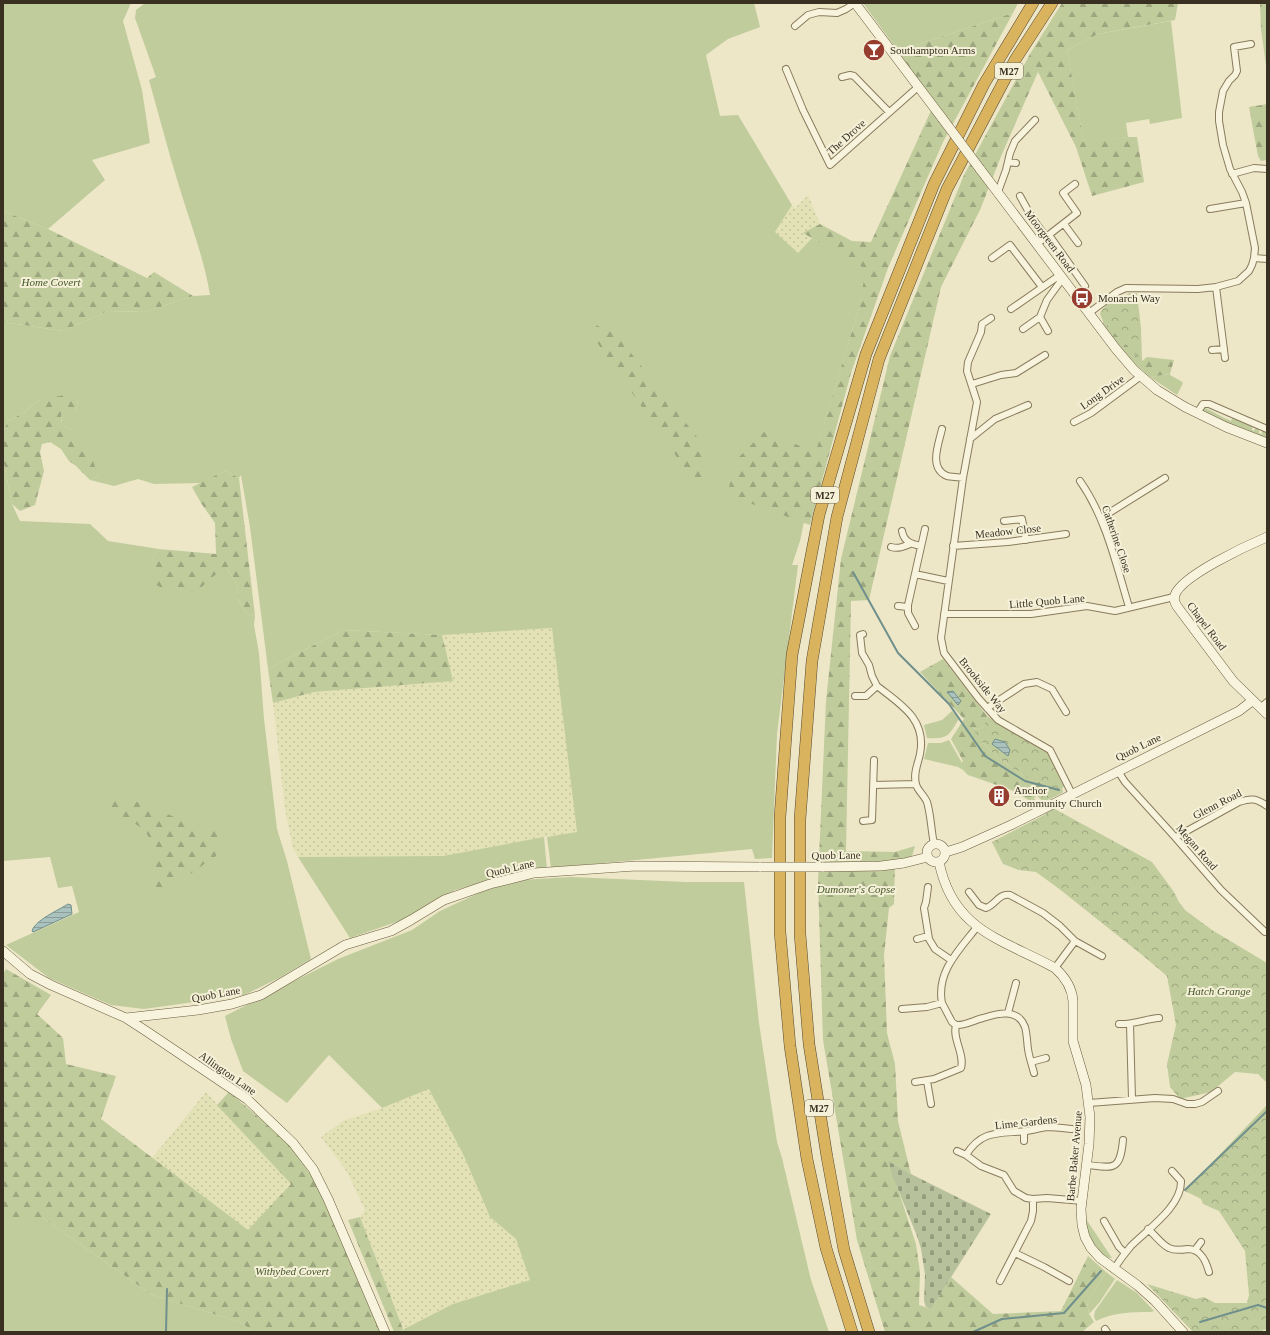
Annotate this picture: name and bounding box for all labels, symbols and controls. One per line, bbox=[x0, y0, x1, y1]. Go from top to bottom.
bar icon: Southampton Arms bbox=[861, 37, 887, 63]
place label: Southampton Arms bbox=[890, 44, 975, 56]
road number: M27 bbox=[995, 63, 1023, 79]
street label: The Drove bbox=[824, 117, 868, 157]
street label: Moorgreen Road bbox=[1023, 208, 1078, 275]
park label: Home Covert bbox=[21, 276, 81, 288]
bus stop icon: Monarch Way bbox=[1069, 285, 1095, 311]
place label: Monarch Way bbox=[1098, 292, 1161, 304]
street label: Long Drive bbox=[1078, 372, 1126, 412]
road number: M27 bbox=[811, 487, 839, 503]
street label: Catherine Close bbox=[1100, 504, 1134, 574]
street label: Meadow Close bbox=[974, 522, 1042, 540]
street label: Little Quob Lane bbox=[1009, 592, 1085, 610]
street label: Chapel Road bbox=[1185, 600, 1229, 653]
street label: Brookside Way bbox=[957, 655, 1009, 715]
street label: Quob Lane bbox=[1113, 731, 1163, 763]
building icon: Anchor Community Church bbox=[986, 783, 1012, 809]
place label: Anchor Community Church bbox=[1014, 784, 1102, 809]
street label: Glenn Road bbox=[1191, 786, 1244, 821]
street label: Megan Road bbox=[1174, 822, 1220, 873]
street label: Quob Lane bbox=[811, 849, 861, 861]
street label: Quob Lane bbox=[485, 857, 535, 879]
park label: Dumoner's Copse bbox=[816, 883, 895, 895]
street label: Quob Lane bbox=[191, 983, 241, 1005]
park label: Hatch Grange bbox=[1186, 985, 1251, 997]
street label: Allington Lane bbox=[197, 1049, 259, 1097]
road number: M27 bbox=[805, 1100, 833, 1116]
street label: Barbe Baker Avenue bbox=[1064, 1110, 1084, 1202]
street label: Lime Gardens bbox=[994, 1113, 1058, 1131]
park label: Withybed Covert bbox=[255, 1265, 330, 1277]

